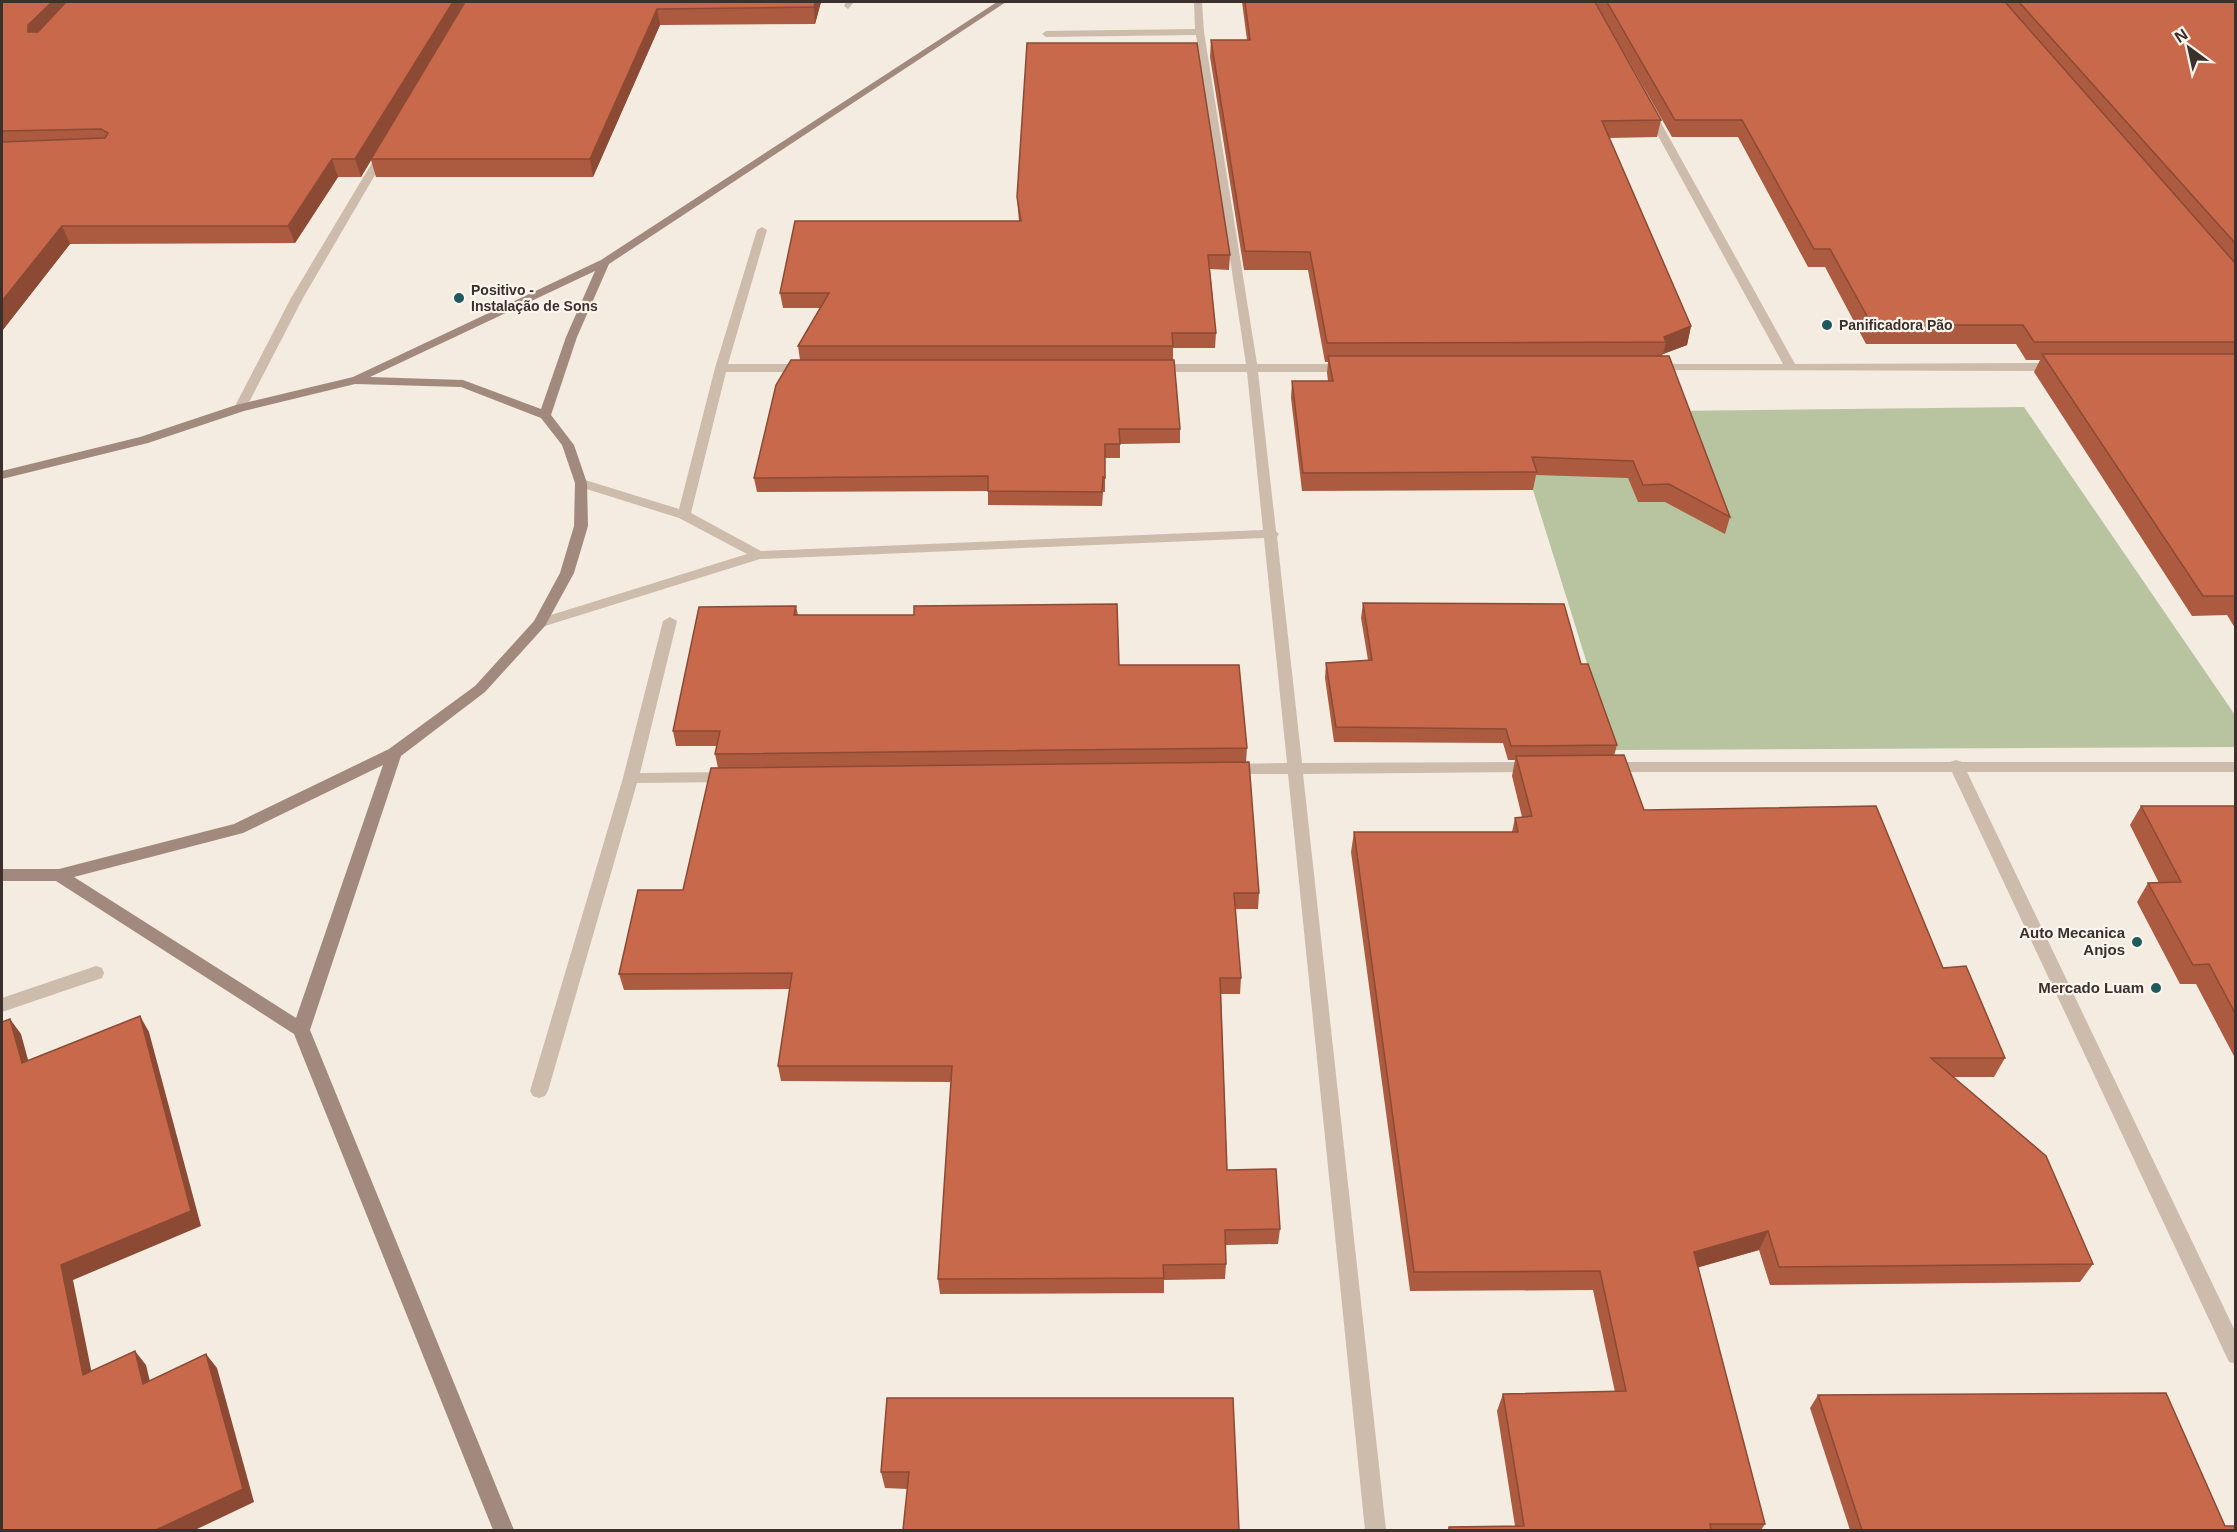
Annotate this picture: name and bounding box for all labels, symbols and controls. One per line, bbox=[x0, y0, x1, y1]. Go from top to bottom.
north arrow bbox=[2159, 18, 2219, 78]
text: N bbox=[2172, 26, 2191, 46]
place label: Positivo - Instalação de Sons bbox=[471, 282, 598, 314]
marker: Positivo - Instalação de Sons bbox=[452, 291, 466, 305]
place label: Panificadora Pão bbox=[1839, 317, 1953, 333]
marker: Panificadora Pão bbox=[1820, 318, 1834, 332]
place label: Auto Mecanica Anjos bbox=[2019, 924, 2126, 958]
marker: Auto Mecanica Anjos bbox=[2130, 935, 2144, 949]
place label: Mercado Luam bbox=[2038, 979, 2144, 996]
marker: Mercado Luam bbox=[2149, 981, 2163, 995]

